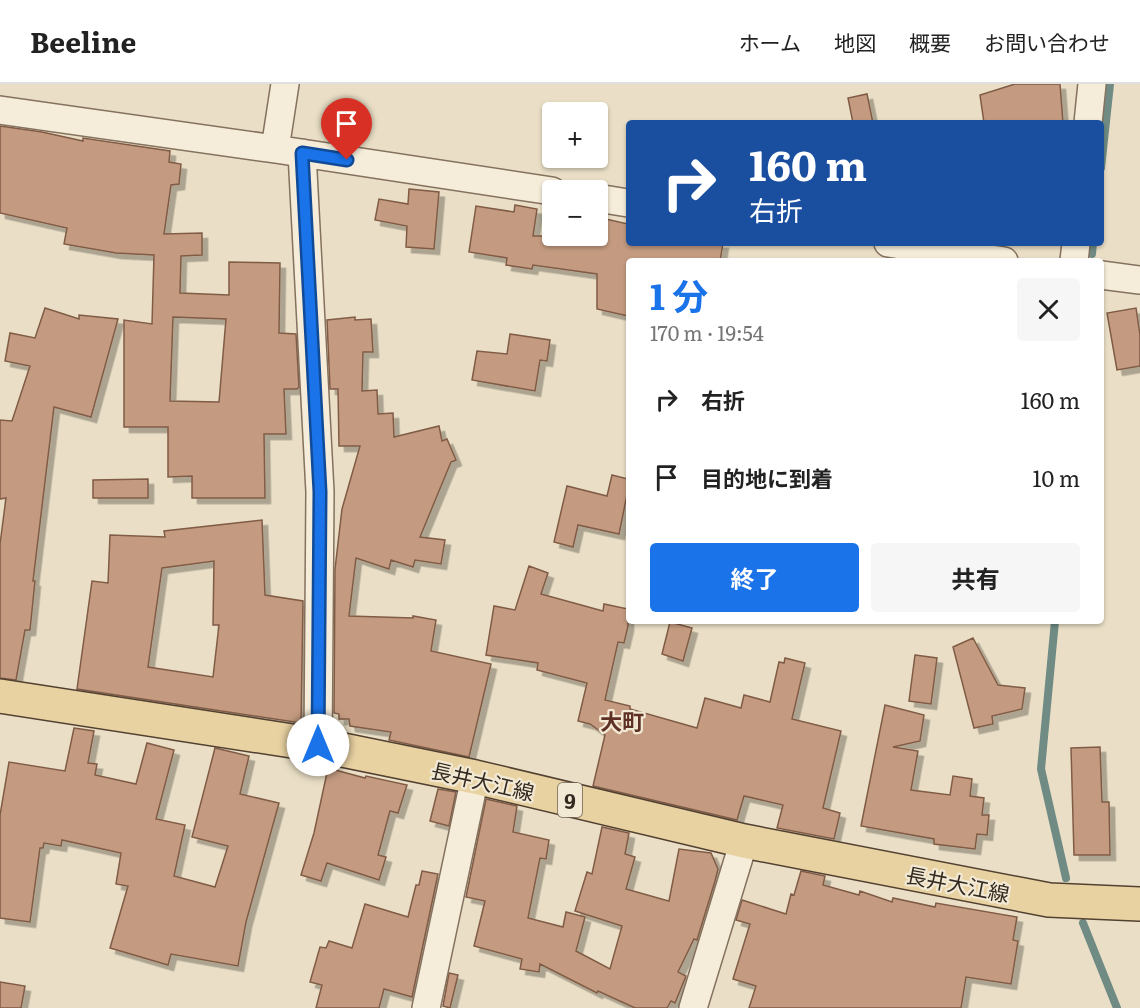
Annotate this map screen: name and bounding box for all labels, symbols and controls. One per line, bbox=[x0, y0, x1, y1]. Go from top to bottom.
text: Beeline bbox=[30, 20, 136, 62]
text: ホーム bbox=[739, 26, 801, 57]
text: 地図 bbox=[834, 26, 876, 57]
text: 概要 bbox=[909, 26, 951, 57]
text: お問い合わせ bbox=[984, 26, 1110, 57]
pin bbox=[321, 98, 372, 160]
map controls bbox=[542, 102, 608, 246]
button: + bbox=[542, 102, 608, 168]
icon: arrive bbox=[330, 107, 363, 140]
text: 160 m bbox=[749, 132, 867, 194]
icon: right bbox=[650, 144, 728, 222]
button: − bbox=[542, 180, 608, 246]
text: 右折 bbox=[749, 189, 803, 229]
text: 1 分 bbox=[650, 268, 708, 321]
button: close bbox=[1017, 278, 1080, 341]
text: 170 m · 19:54 bbox=[650, 317, 764, 347]
icon: right bbox=[650, 383, 683, 416]
text: 右折 bbox=[701, 383, 745, 416]
text: 160 m bbox=[1021, 383, 1080, 416]
icon: arrive bbox=[650, 461, 683, 494]
text: 目的地に到着 bbox=[701, 461, 833, 494]
text: 10 m bbox=[1033, 461, 1080, 494]
button: 終了 bbox=[650, 543, 859, 612]
button: 共有 bbox=[871, 543, 1080, 612]
district label: 大町 bbox=[600, 704, 644, 737]
position arrow bbox=[286, 713, 350, 777]
street label: 長井大江線 bbox=[428, 753, 538, 807]
road number: 9 bbox=[558, 783, 582, 817]
street label: 長井大江線 bbox=[904, 858, 1012, 908]

